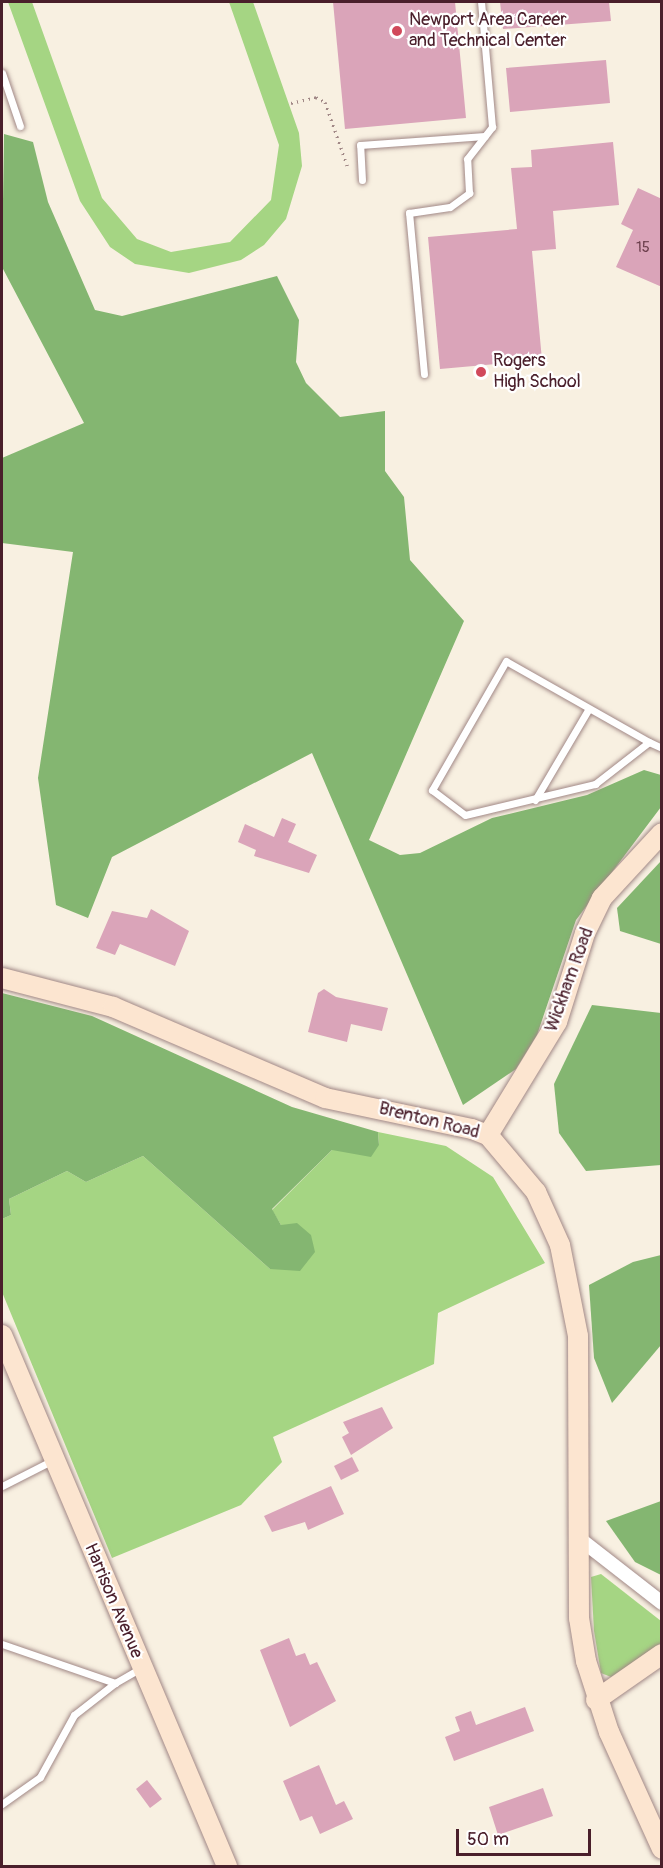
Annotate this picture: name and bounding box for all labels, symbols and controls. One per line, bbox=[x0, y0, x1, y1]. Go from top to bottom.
place label: Newport Area Career and Technical Center bbox=[409, 10, 567, 52]
marker: Newport Area Career and Technical Center bbox=[390, 24, 404, 38]
house number: 15 bbox=[636, 239, 650, 257]
place label: Rogers High School bbox=[493, 351, 581, 394]
marker: Rogers High School bbox=[474, 365, 488, 379]
street label: Wickham Road bbox=[541, 925, 599, 1035]
street label: Brenton Road bbox=[376, 1098, 482, 1144]
street label: Harrison Avenue bbox=[79, 1540, 147, 1662]
scale bar bbox=[459, 1817, 594, 1855]
text: 50 m bbox=[467, 1828, 509, 1851]

